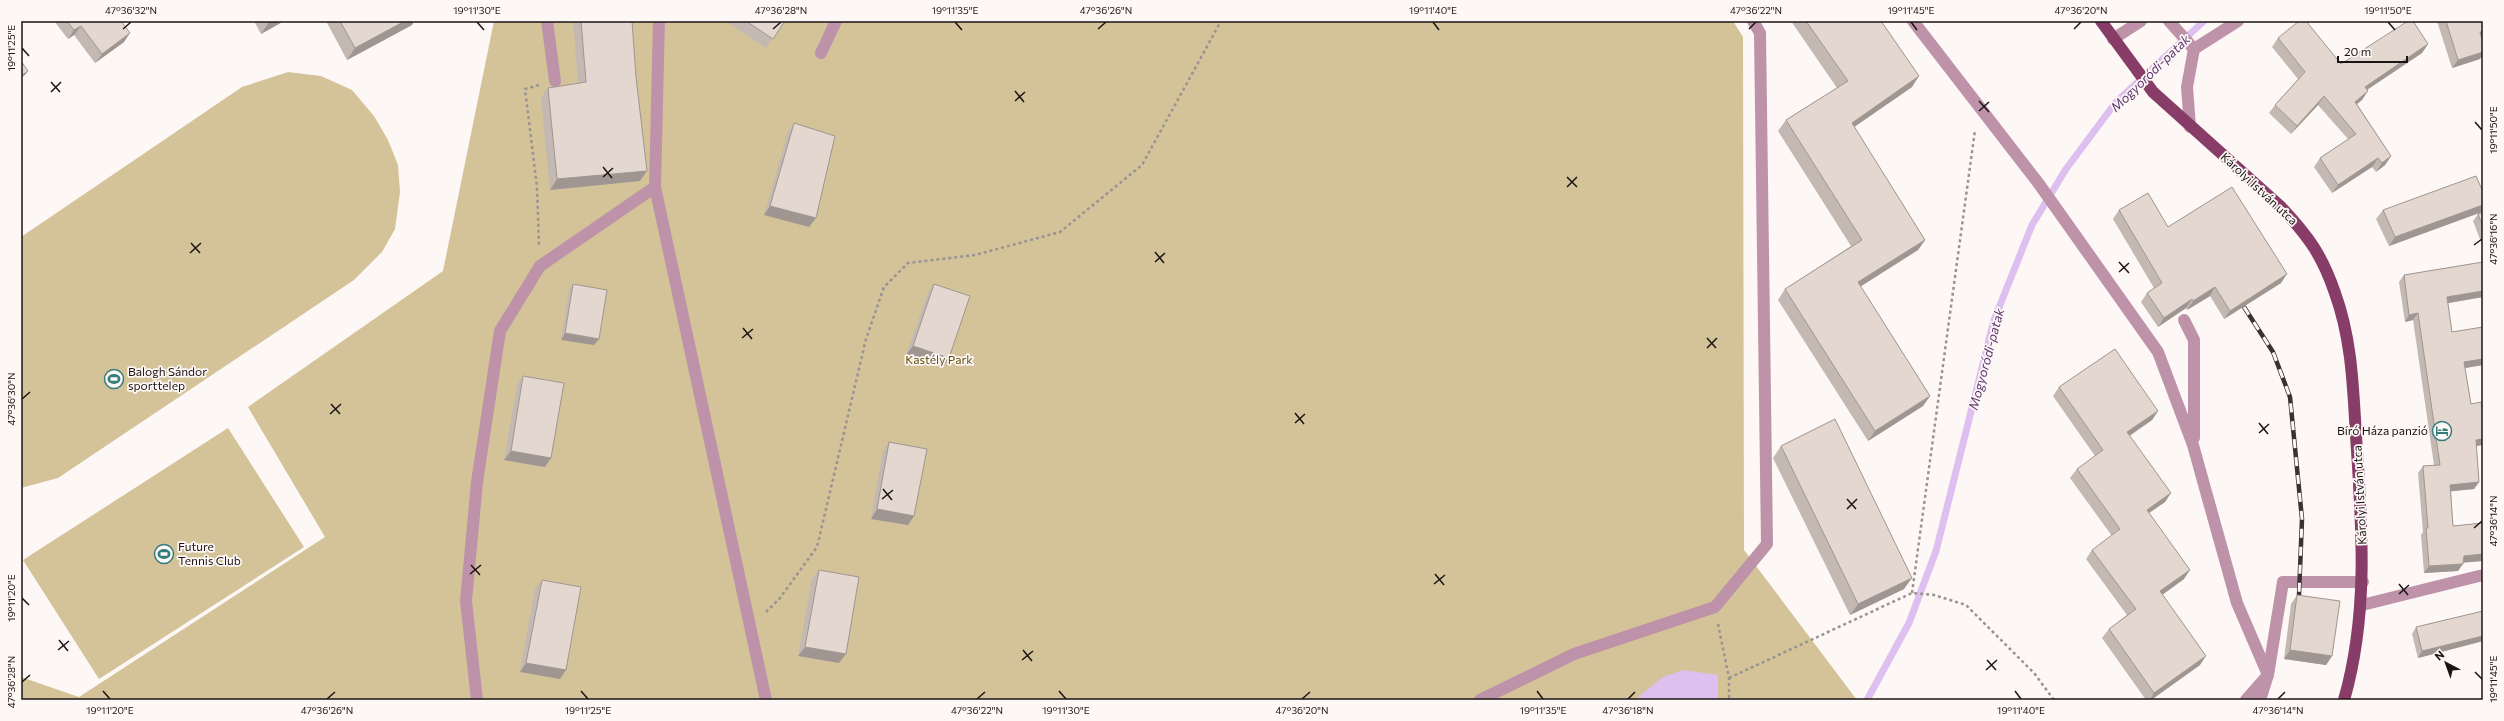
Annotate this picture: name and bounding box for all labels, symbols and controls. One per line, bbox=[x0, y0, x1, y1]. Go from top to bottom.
text: 47°36'32"N bbox=[105, 4, 157, 16]
text: 19°11'30"E bbox=[453, 4, 501, 16]
text: 47°36'28"N bbox=[755, 4, 807, 16]
text: 19°11'35"E bbox=[932, 4, 978, 16]
text: 47°36'26"N bbox=[1080, 4, 1132, 16]
text: 19°11'40"E bbox=[1409, 4, 1457, 16]
text: 47°36'22"N bbox=[1730, 4, 1782, 16]
text: 19°11'45"E bbox=[1888, 4, 1935, 16]
text: 47°36'20"N bbox=[2055, 4, 2107, 16]
text: 19°11'50"E bbox=[2364, 4, 2412, 16]
text: 19°11'25"E bbox=[5, 25, 17, 71]
water label: Mogyoródi-patak bbox=[2107, 30, 2194, 115]
scale bar bbox=[2338, 38, 2407, 64]
text: 20 m bbox=[2344, 44, 2371, 58]
text: 19°11'50"E bbox=[2487, 106, 2499, 154]
street label: Károlyi István utca bbox=[2219, 149, 2301, 227]
text: 47°36'16"N bbox=[2487, 213, 2499, 265]
water label: Mogyoródi-patak bbox=[1965, 306, 2007, 411]
park label: Kastély Park bbox=[905, 352, 973, 366]
place label: Balogh Sándor sporttelep bbox=[128, 364, 207, 392]
sports icon: Balogh Sándor sporttelep bbox=[103, 368, 125, 390]
text: 47°36'30"N bbox=[5, 372, 17, 426]
hotel icon: Bíró Háza panzió bbox=[2431, 420, 2453, 442]
place label: Bíró Háza panzió bbox=[2337, 423, 2428, 437]
street label: Károlyi István utca bbox=[2349, 445, 2369, 545]
text: 47°36'14"N bbox=[2487, 495, 2499, 547]
place label: Future Tennis Club bbox=[178, 539, 241, 567]
sports icon: Future Tennis Club bbox=[153, 543, 175, 565]
text: 19°11'20"E bbox=[5, 574, 17, 622]
north arrow bbox=[2426, 643, 2466, 683]
text: N bbox=[2432, 647, 2446, 663]
text: 19°11'45"E bbox=[2487, 655, 2499, 703]
text: 47°36'28"N bbox=[5, 656, 17, 708]
text: 19°11'20"E bbox=[86, 704, 134, 716]
text: 47°36'26"N bbox=[301, 704, 353, 716]
text: 19°11'25"E bbox=[565, 704, 611, 716]
text: 47°36'22"N bbox=[951, 704, 1003, 716]
text: 19°11'30"E bbox=[1042, 704, 1090, 716]
text: 47°36'20"N bbox=[1276, 704, 1328, 716]
text: 19°11'35"E bbox=[1520, 704, 1566, 716]
text: 47°36'18"N bbox=[1602, 704, 1654, 716]
text: 19°11'40"E bbox=[1997, 704, 2045, 716]
text: 47°36'14"N bbox=[2252, 704, 2304, 716]

